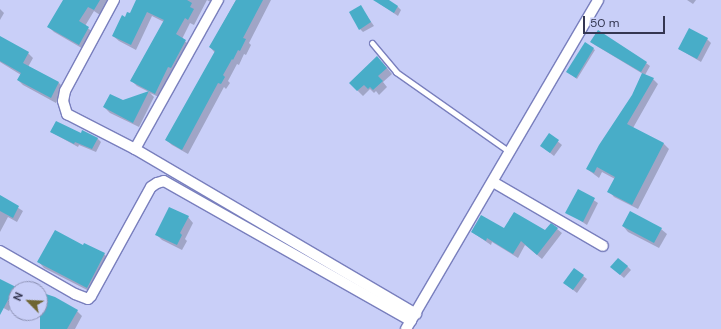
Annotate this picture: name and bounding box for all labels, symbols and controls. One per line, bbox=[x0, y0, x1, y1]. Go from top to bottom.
scale bar bbox=[585, 8, 667, 34]
text: 50 m bbox=[590, 15, 619, 31]
north arrow bbox=[8, 281, 48, 321]
text: N bbox=[10, 290, 26, 303]

